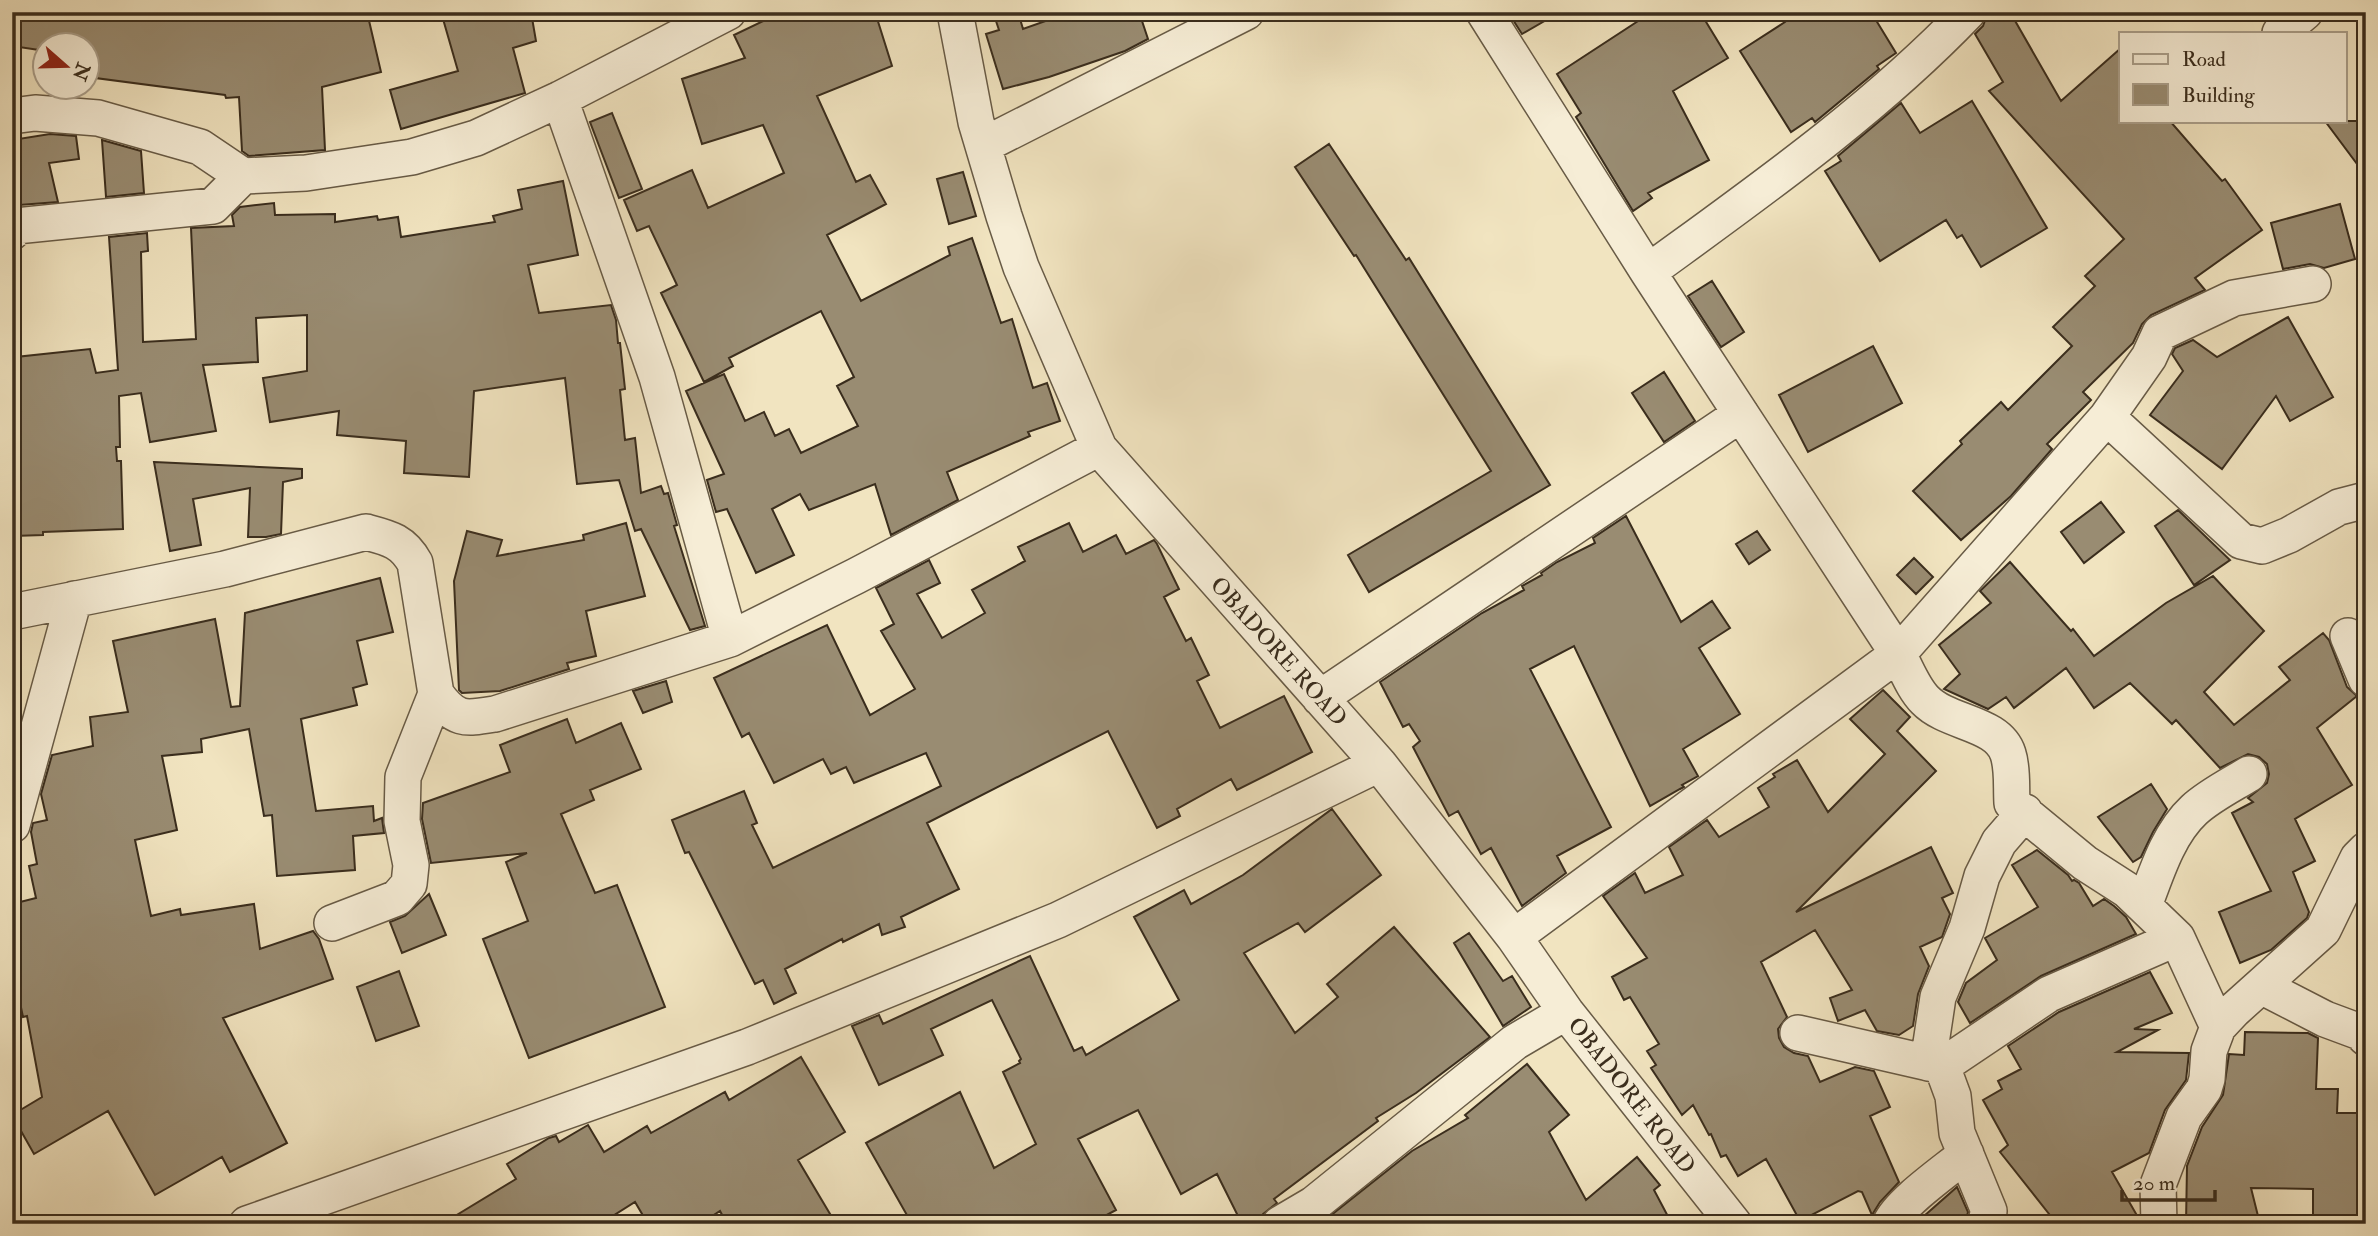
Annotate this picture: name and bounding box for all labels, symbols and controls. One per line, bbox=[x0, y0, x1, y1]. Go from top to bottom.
north arrow bbox=[32, 32, 102, 102]
legend bbox=[2119, 32, 2346, 122]
text: Road bbox=[2182, 46, 2227, 73]
text: N bbox=[67, 58, 96, 84]
text: Building bbox=[2182, 82, 2255, 109]
street label: OBADORE ROAD bbox=[1204, 571, 1353, 732]
street label: OBADORE ROAD bbox=[1561, 1011, 1702, 1180]
scale bar bbox=[2122, 1159, 2215, 1203]
text: 20 m bbox=[2133, 1170, 2175, 1197]

